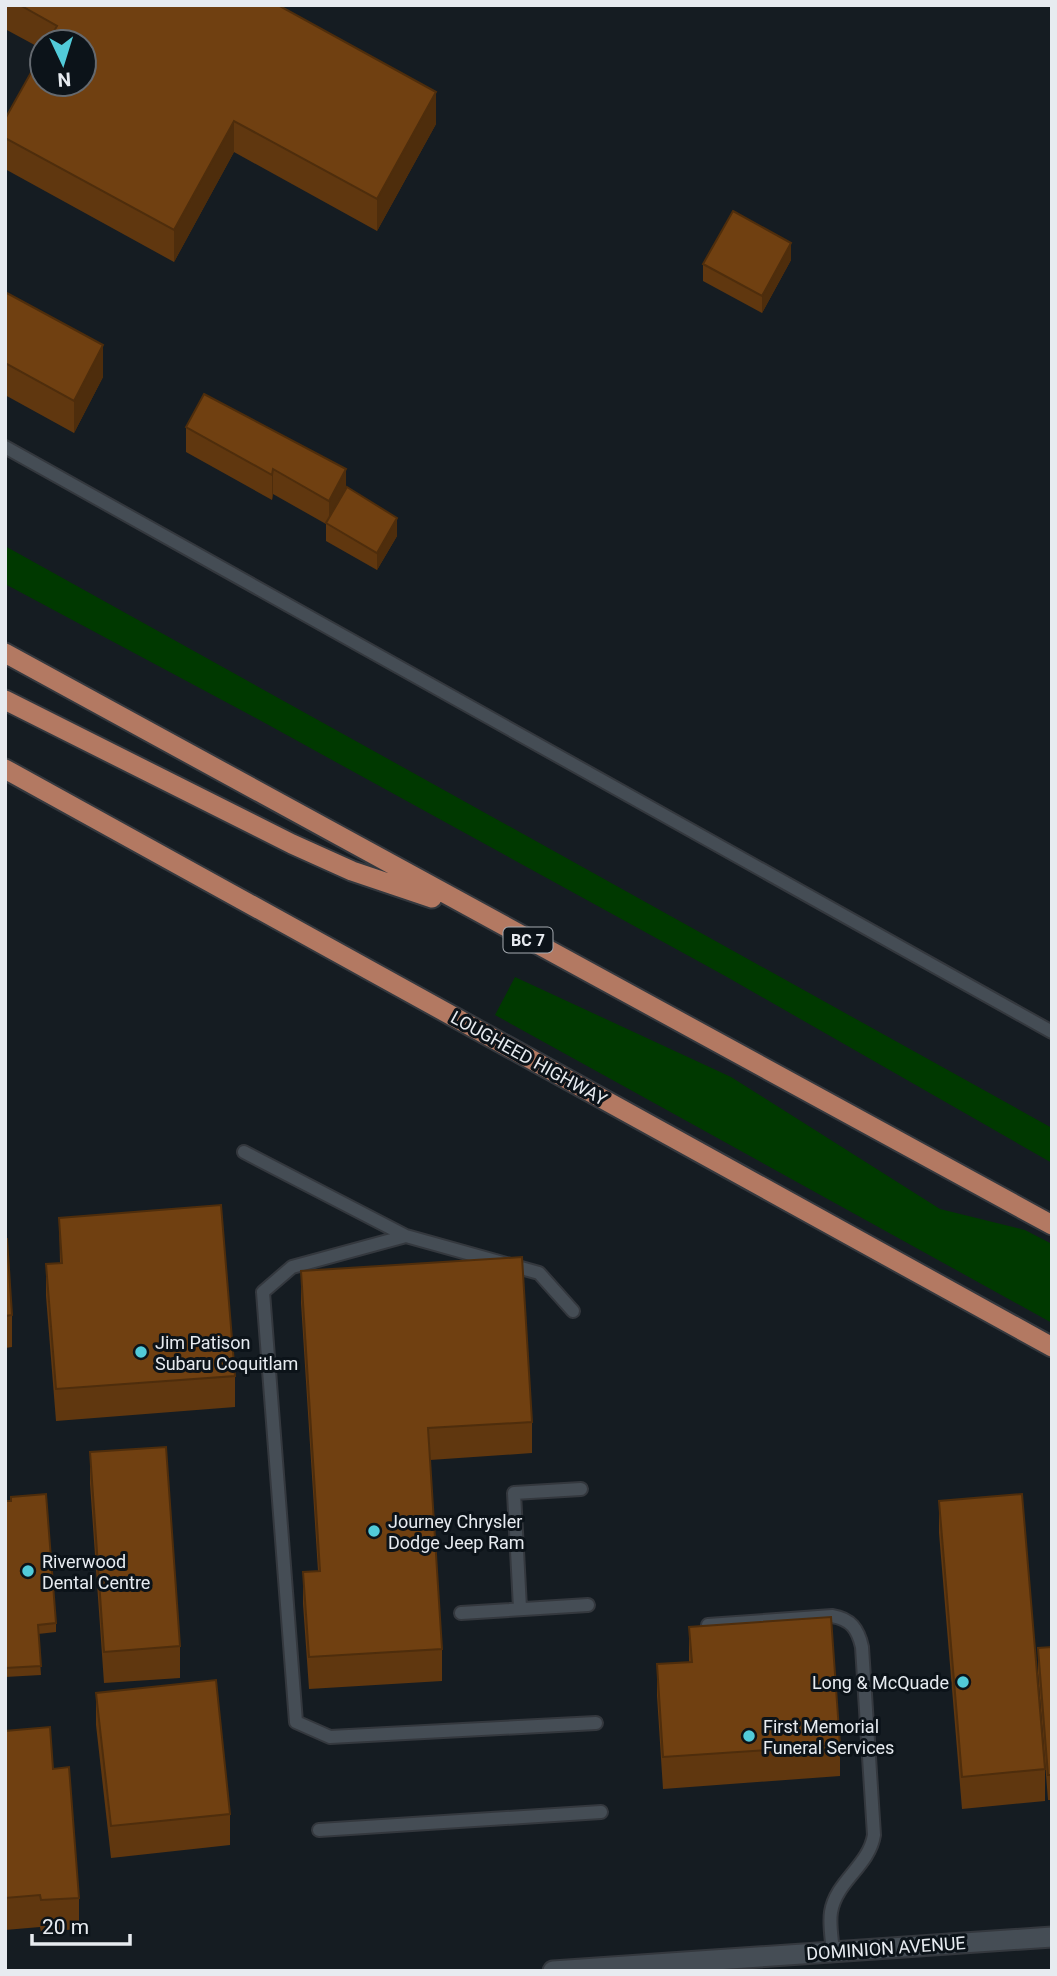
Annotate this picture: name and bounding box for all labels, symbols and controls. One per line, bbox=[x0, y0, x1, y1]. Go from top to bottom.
north arrow bbox=[28, 28, 98, 98]
text: N bbox=[57, 68, 72, 91]
road number: BC 7 bbox=[504, 928, 552, 952]
street label: LOUGHEED HIGHWAY bbox=[447, 1006, 611, 1110]
place label: Jim Patison Subaru Coquitlam bbox=[155, 1332, 298, 1374]
marker: Jim Patison Subaru Coquitlam bbox=[133, 1344, 149, 1360]
place label: Journey Chrysler Dodge Jeep Ram bbox=[388, 1511, 525, 1553]
marker: Journey Chrysler Dodge Jeep Ram bbox=[366, 1523, 382, 1539]
place label: Riverwood Dental Centre bbox=[42, 1551, 150, 1593]
marker: Riverwood Dental Centre bbox=[20, 1563, 36, 1579]
place label: Long & McQuade bbox=[812, 1672, 949, 1693]
marker: Long & McQuade bbox=[955, 1674, 971, 1690]
place label: First Memorial Funeral Services bbox=[763, 1716, 894, 1758]
marker: First Memorial Funeral Services bbox=[741, 1728, 757, 1744]
scale bar bbox=[32, 1902, 130, 1946]
text: 20 m bbox=[42, 1915, 89, 1939]
street label: DOMINION AVENUE bbox=[806, 1932, 966, 1964]

